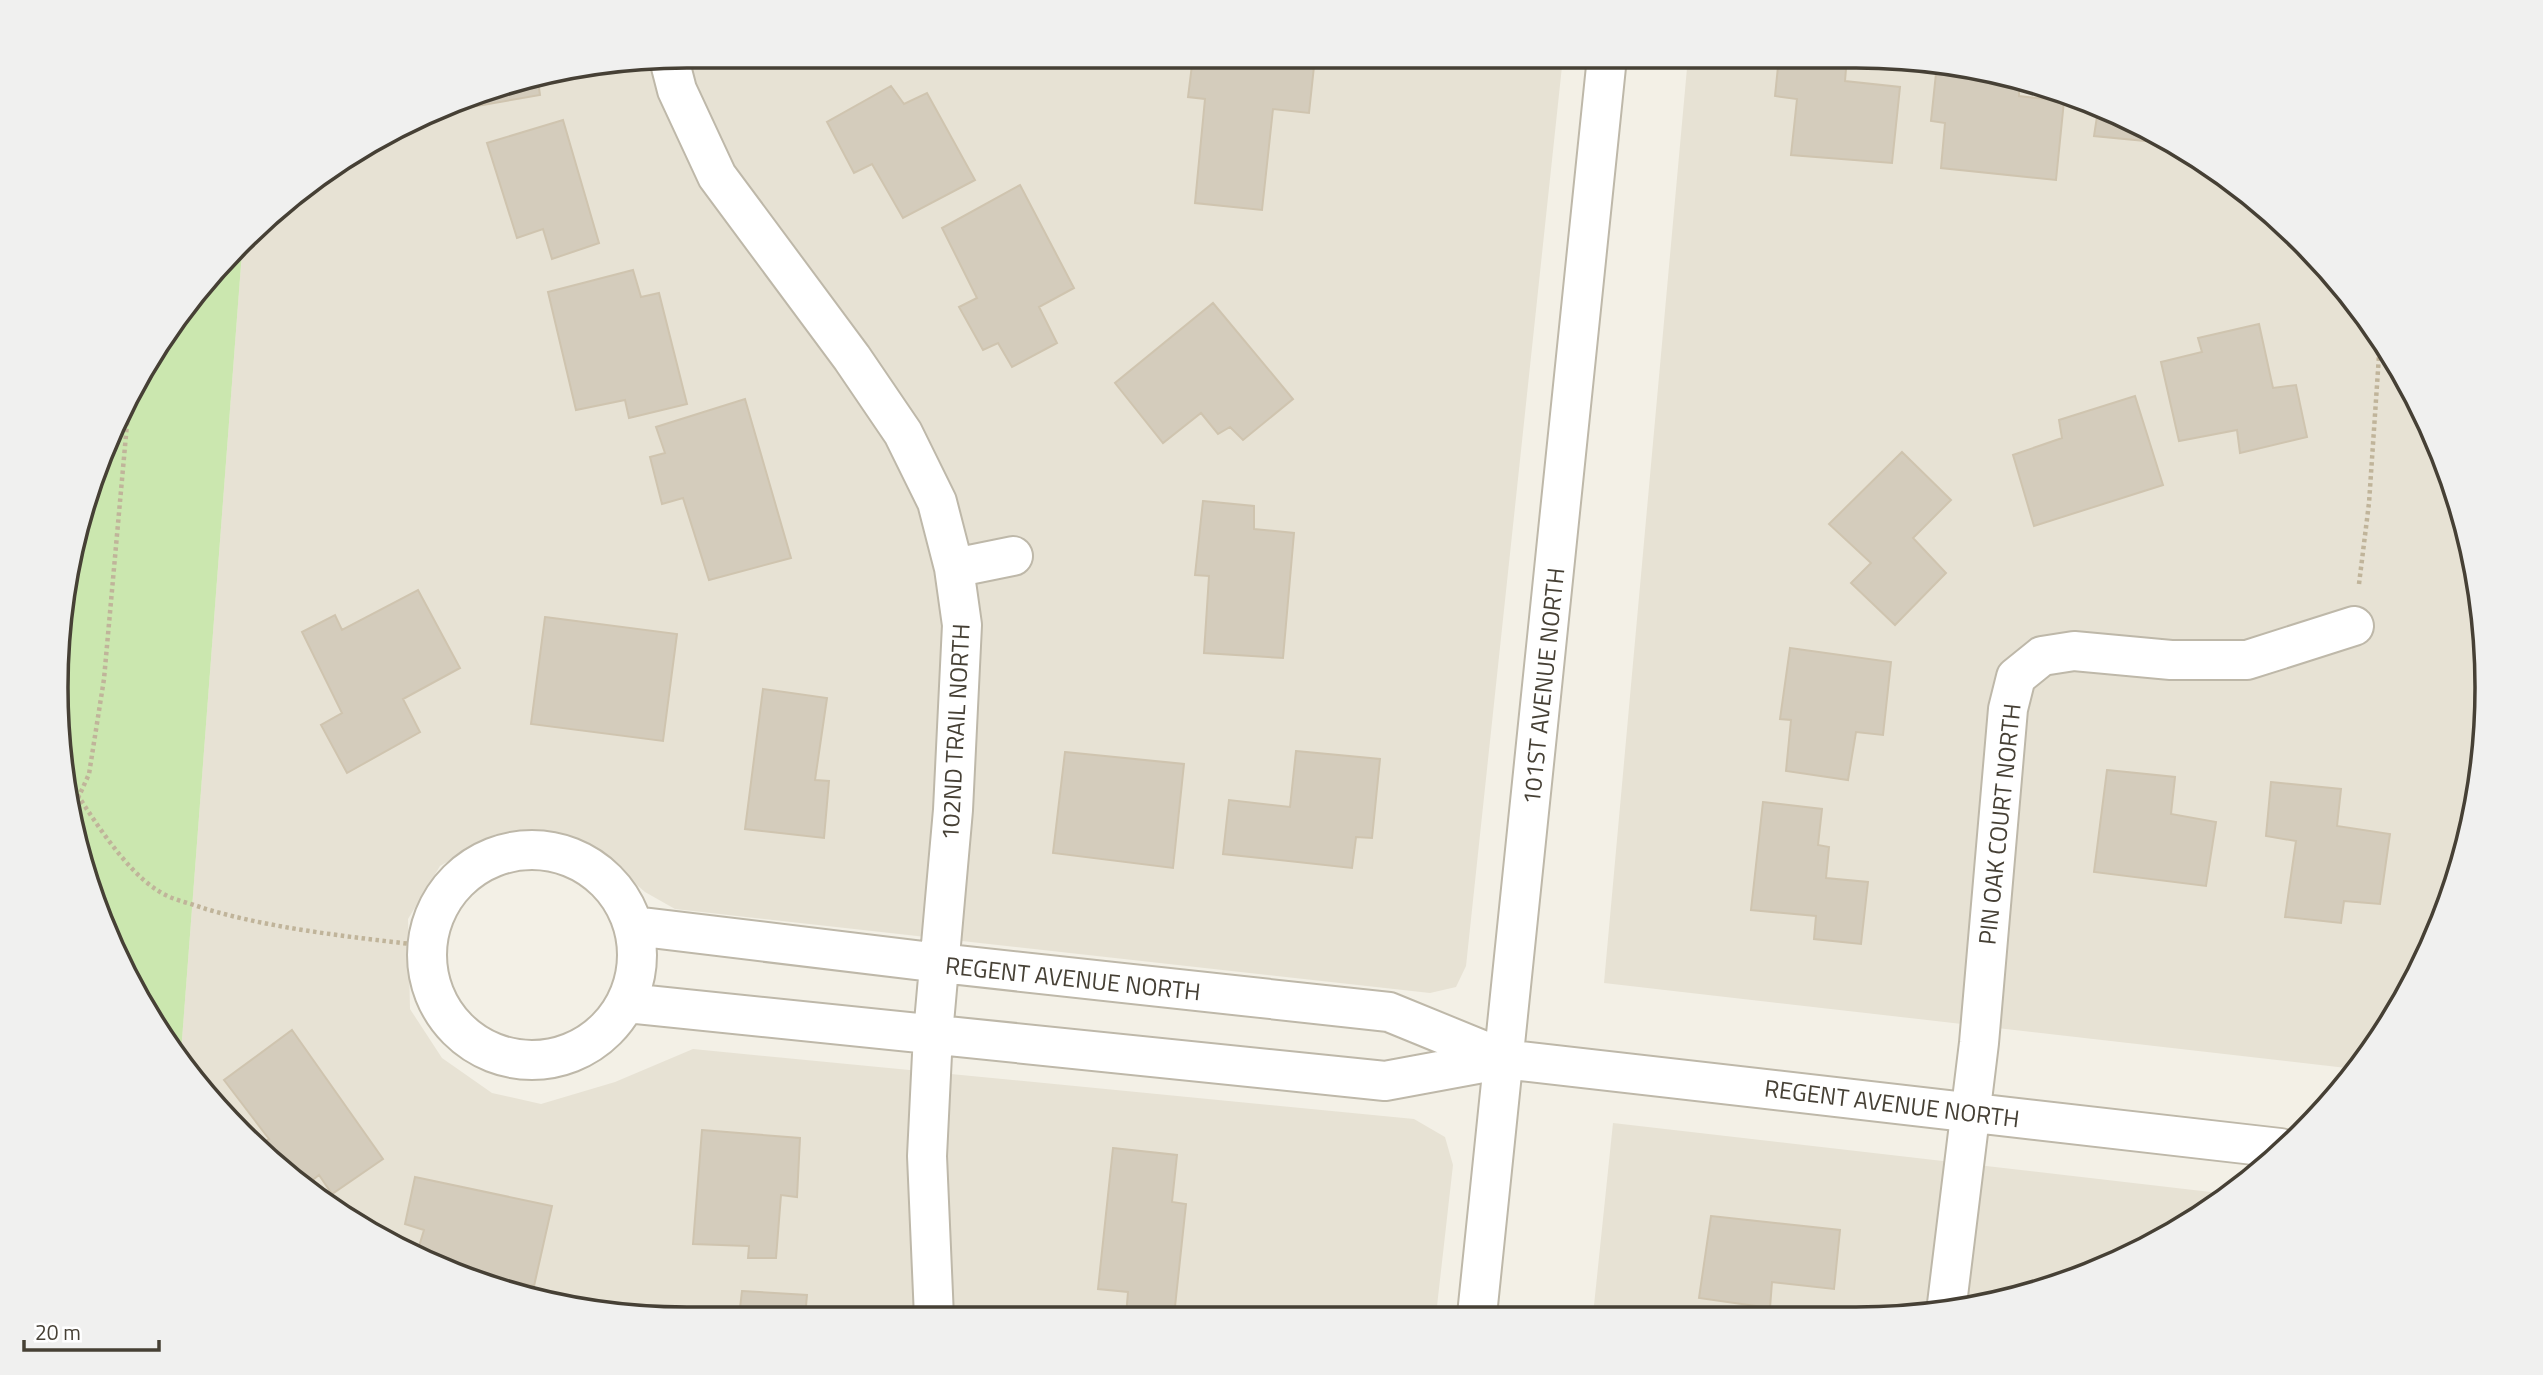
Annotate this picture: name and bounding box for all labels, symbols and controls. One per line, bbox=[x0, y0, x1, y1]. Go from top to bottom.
street label: 101ST AVENUE NORTH bbox=[1513, 566, 1573, 806]
street label: 102ND TRAIL NORTH bbox=[931, 623, 979, 841]
street label: PIN OAK COURT NORTH bbox=[1968, 702, 2030, 946]
street label: REGENT AVENUE NORTH bbox=[944, 947, 1202, 1009]
street label: REGENT AVENUE NORTH bbox=[1762, 1069, 2022, 1137]
scale bar bbox=[24, 1308, 159, 1352]
text: 20 m bbox=[35, 1316, 81, 1348]

